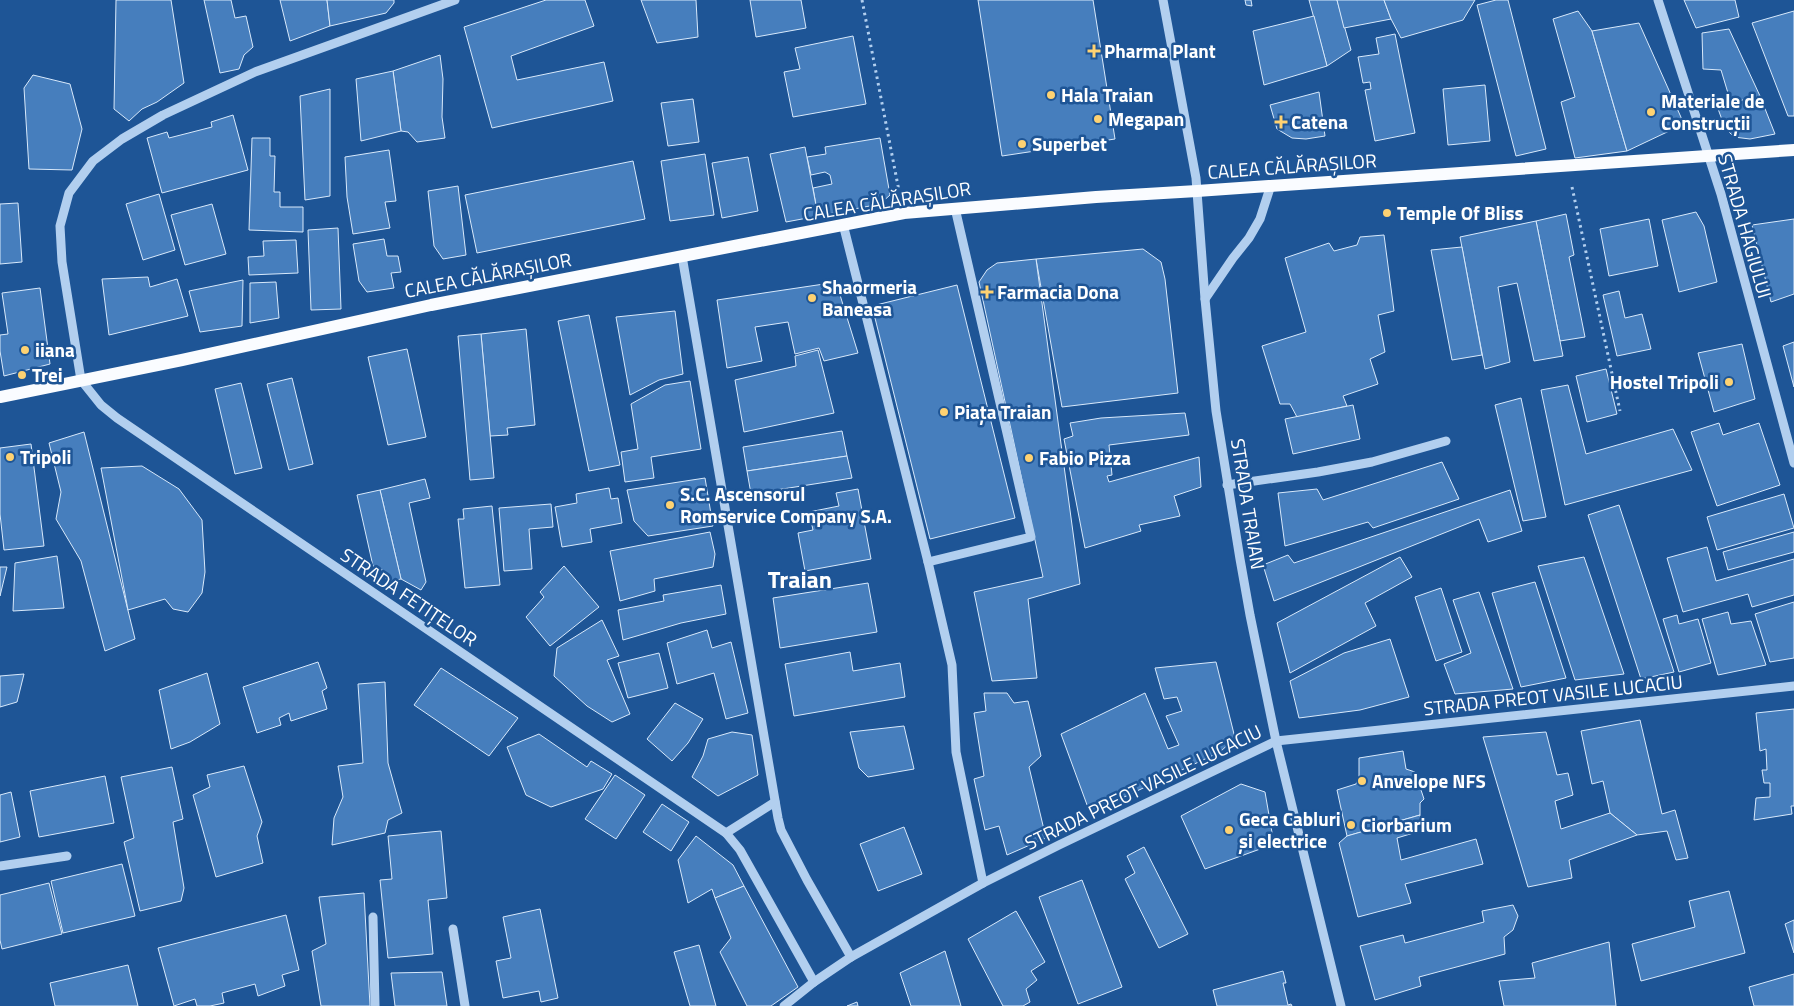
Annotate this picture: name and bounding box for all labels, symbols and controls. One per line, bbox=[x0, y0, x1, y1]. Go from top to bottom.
place label: Pharma Plant bbox=[1104, 36, 1216, 65]
marker: Pharma Plant bbox=[1088, 45, 1100, 57]
place label: Hala Traian bbox=[1061, 80, 1154, 109]
place label: Materiale de Construcții bbox=[1661, 86, 1765, 137]
marker: Hala Traian bbox=[1045, 89, 1057, 101]
place label: Megapan bbox=[1108, 104, 1184, 133]
marker: Materiale de Construcții bbox=[1645, 106, 1657, 118]
place label: Catena bbox=[1291, 107, 1348, 136]
marker: Megapan bbox=[1092, 113, 1104, 125]
marker: Catena bbox=[1275, 116, 1287, 128]
place label: Superbet bbox=[1032, 129, 1107, 158]
marker: Superbet bbox=[1016, 138, 1028, 150]
street label: CALEA CĂLĂRAȘILOR bbox=[1206, 145, 1378, 186]
street label: STRADA HAGIULUI bbox=[1711, 150, 1780, 301]
street label: CALEA CĂLĂRAȘILOR bbox=[801, 173, 973, 228]
place label: Temple Of Bliss bbox=[1397, 198, 1524, 227]
marker: Temple Of Bliss bbox=[1381, 207, 1393, 219]
street label: CALEA CĂLĂRAȘILOR bbox=[402, 244, 574, 305]
place label: Shaormeria Baneasa bbox=[822, 272, 917, 323]
place label: Farmacia Dona bbox=[997, 277, 1119, 306]
marker: Farmacia Dona bbox=[981, 286, 993, 298]
marker: Shaormeria Baneasa bbox=[806, 292, 818, 304]
place label: iiana bbox=[35, 335, 75, 364]
marker: iiana bbox=[19, 344, 31, 356]
place label: Trei bbox=[32, 360, 63, 389]
place label: Hostel Tripoli bbox=[1610, 367, 1719, 396]
marker: Trei bbox=[16, 369, 28, 381]
marker: Hostel Tripoli bbox=[1723, 376, 1735, 388]
place label: Piața Traian bbox=[954, 397, 1052, 426]
marker: Piața Traian bbox=[938, 406, 950, 418]
street label: STRADA TRAIAN bbox=[1224, 436, 1273, 572]
place label: Tripoli bbox=[20, 442, 71, 471]
place label: Fabio Pizza bbox=[1039, 443, 1131, 472]
marker: Tripoli bbox=[4, 451, 16, 463]
marker: Fabio Pizza bbox=[1023, 452, 1035, 464]
place label: S.C. Ascensorul Romservice Company S.A. bbox=[680, 479, 892, 530]
marker: S.C. Ascensorul Romservice Company S.A. bbox=[664, 499, 676, 511]
street label: STRADA FETIȚELOR bbox=[335, 540, 483, 653]
district label: Traian bbox=[768, 561, 832, 597]
street label: STRADA PREOT VASILE LUCACIU bbox=[1422, 666, 1684, 723]
street label: STRADA PREOT VASILE LUCACIU bbox=[1019, 716, 1266, 857]
place label: Anvelope NFS bbox=[1372, 766, 1486, 795]
marker: Anvelope NFS bbox=[1356, 775, 1368, 787]
place label: Geca Cabluri și electrice bbox=[1238, 804, 1341, 855]
place label: Ciorbarium bbox=[1361, 810, 1452, 839]
marker: Ciorbarium bbox=[1345, 819, 1357, 831]
marker: Geca Cabluri și electrice bbox=[1223, 824, 1235, 836]

